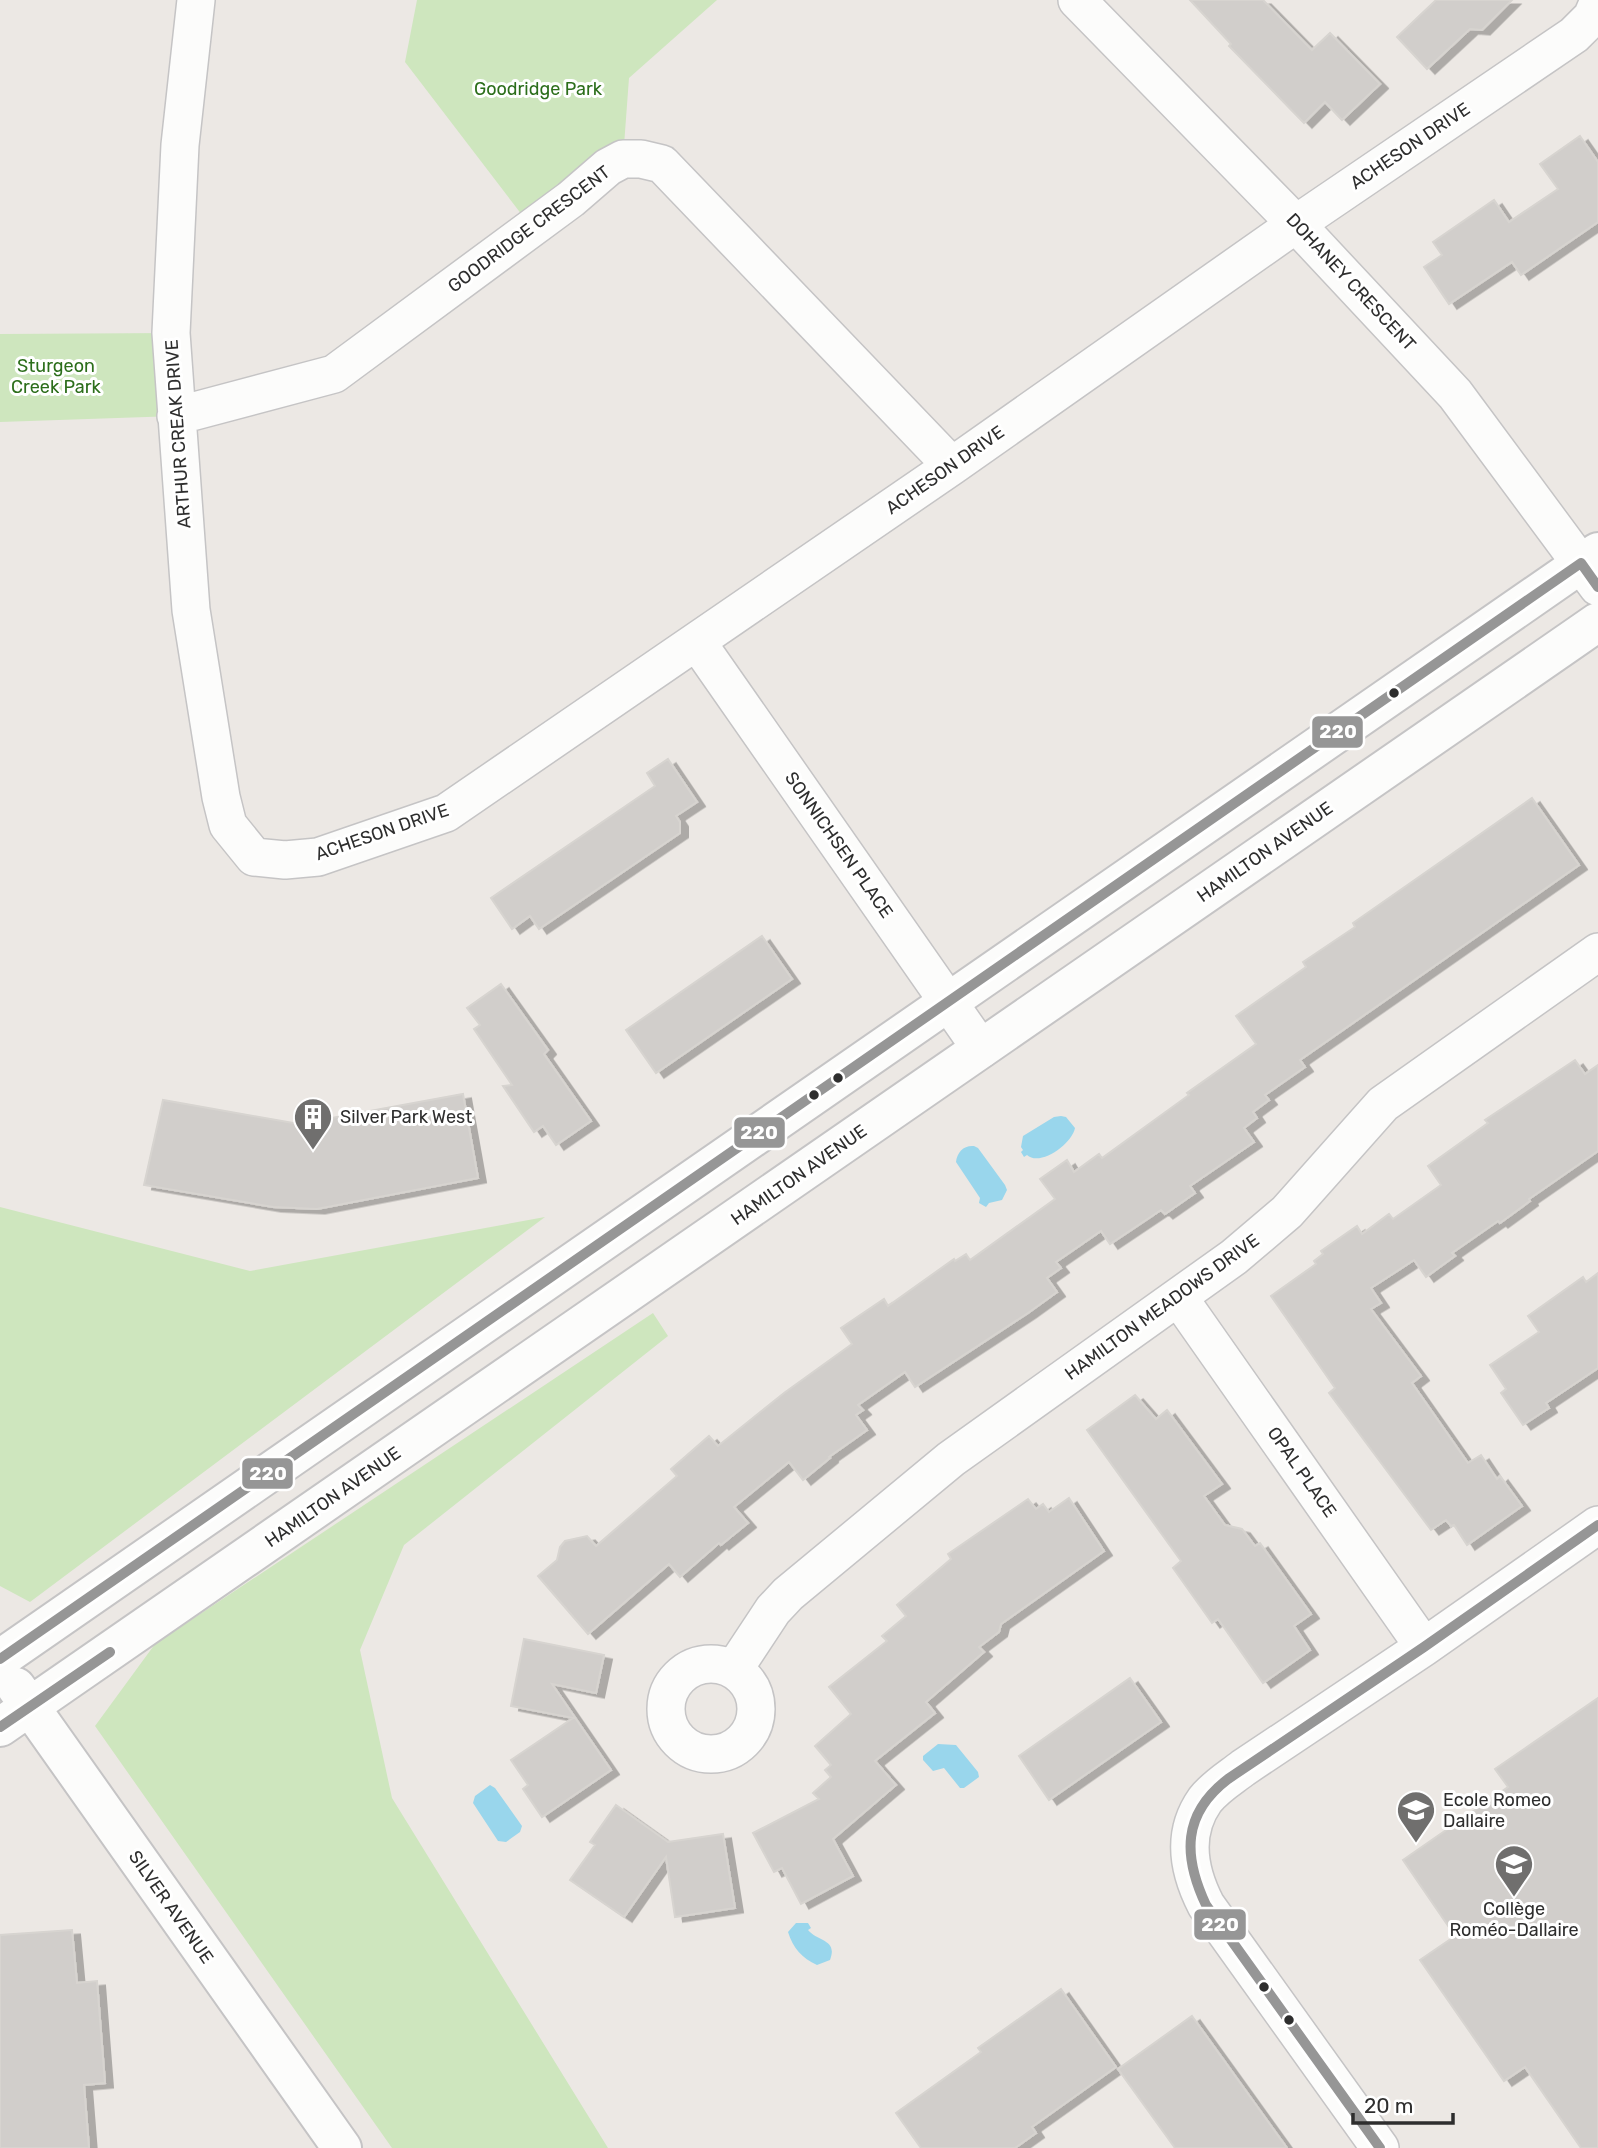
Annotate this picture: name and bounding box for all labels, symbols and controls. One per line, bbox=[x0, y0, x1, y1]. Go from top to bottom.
park label: Goodridge Park bbox=[474, 78, 603, 100]
street label: ACHESON DRIVE bbox=[1346, 98, 1474, 194]
street label: GOODRIDGE CRESCENT bbox=[444, 161, 614, 297]
street label: DOHANEY CRESCENT bbox=[1282, 209, 1420, 355]
street label: ARTHUR CREAK DRIVE bbox=[160, 339, 196, 529]
park label: Sturgeon Creek Park bbox=[11, 355, 102, 398]
street label: ACHESON DRIVE bbox=[881, 421, 1009, 519]
unlabelled marker bbox=[1387, 686, 1401, 700]
line badge: 220 bbox=[1311, 715, 1364, 749]
text: 220 bbox=[1319, 720, 1357, 743]
street label: SONNICHSEN PLACE bbox=[780, 768, 898, 922]
street label: HAMILTON AVENUE bbox=[1193, 797, 1337, 907]
street label: ACHESON DRIVE bbox=[312, 799, 452, 865]
unlabelled marker bbox=[831, 1071, 845, 1085]
unlabelled marker bbox=[807, 1088, 821, 1102]
building icon: Silver Park West bbox=[292, 1096, 334, 1151]
place label: Silver Park West bbox=[340, 1106, 472, 1128]
line badge: 220 bbox=[733, 1116, 786, 1149]
street label: HAMILTON AVENUE bbox=[727, 1120, 871, 1230]
text: 220 bbox=[740, 1121, 778, 1144]
street label: HAMILTON MEADOWS DRIVE bbox=[1061, 1229, 1263, 1385]
street label: OPAL PLACE bbox=[1263, 1422, 1341, 1522]
street label: HAMILTON AVENUE bbox=[261, 1442, 405, 1552]
line badge: 220 bbox=[241, 1457, 294, 1490]
text: 220 bbox=[249, 1462, 287, 1485]
school or university icon: Ecole Romeo Dallaire bbox=[1395, 1789, 1437, 1844]
place label: Ecole Romeo Dallaire bbox=[1443, 1789, 1551, 1832]
school or university icon: Collège Roméo-Dallaire bbox=[1493, 1843, 1535, 1898]
street label: SILVER AVENUE bbox=[124, 1846, 218, 1968]
place label: Collège Roméo-Dallaire bbox=[1449, 1898, 1579, 1941]
line badge: 220 bbox=[1193, 1908, 1247, 1941]
text: 220 bbox=[1201, 1913, 1239, 1936]
unlabelled marker bbox=[1257, 1980, 1271, 1994]
unlabelled marker bbox=[1282, 2013, 1296, 2027]
scale bar bbox=[1353, 2082, 1453, 2126]
text: 20 m bbox=[1364, 2093, 1413, 2118]

